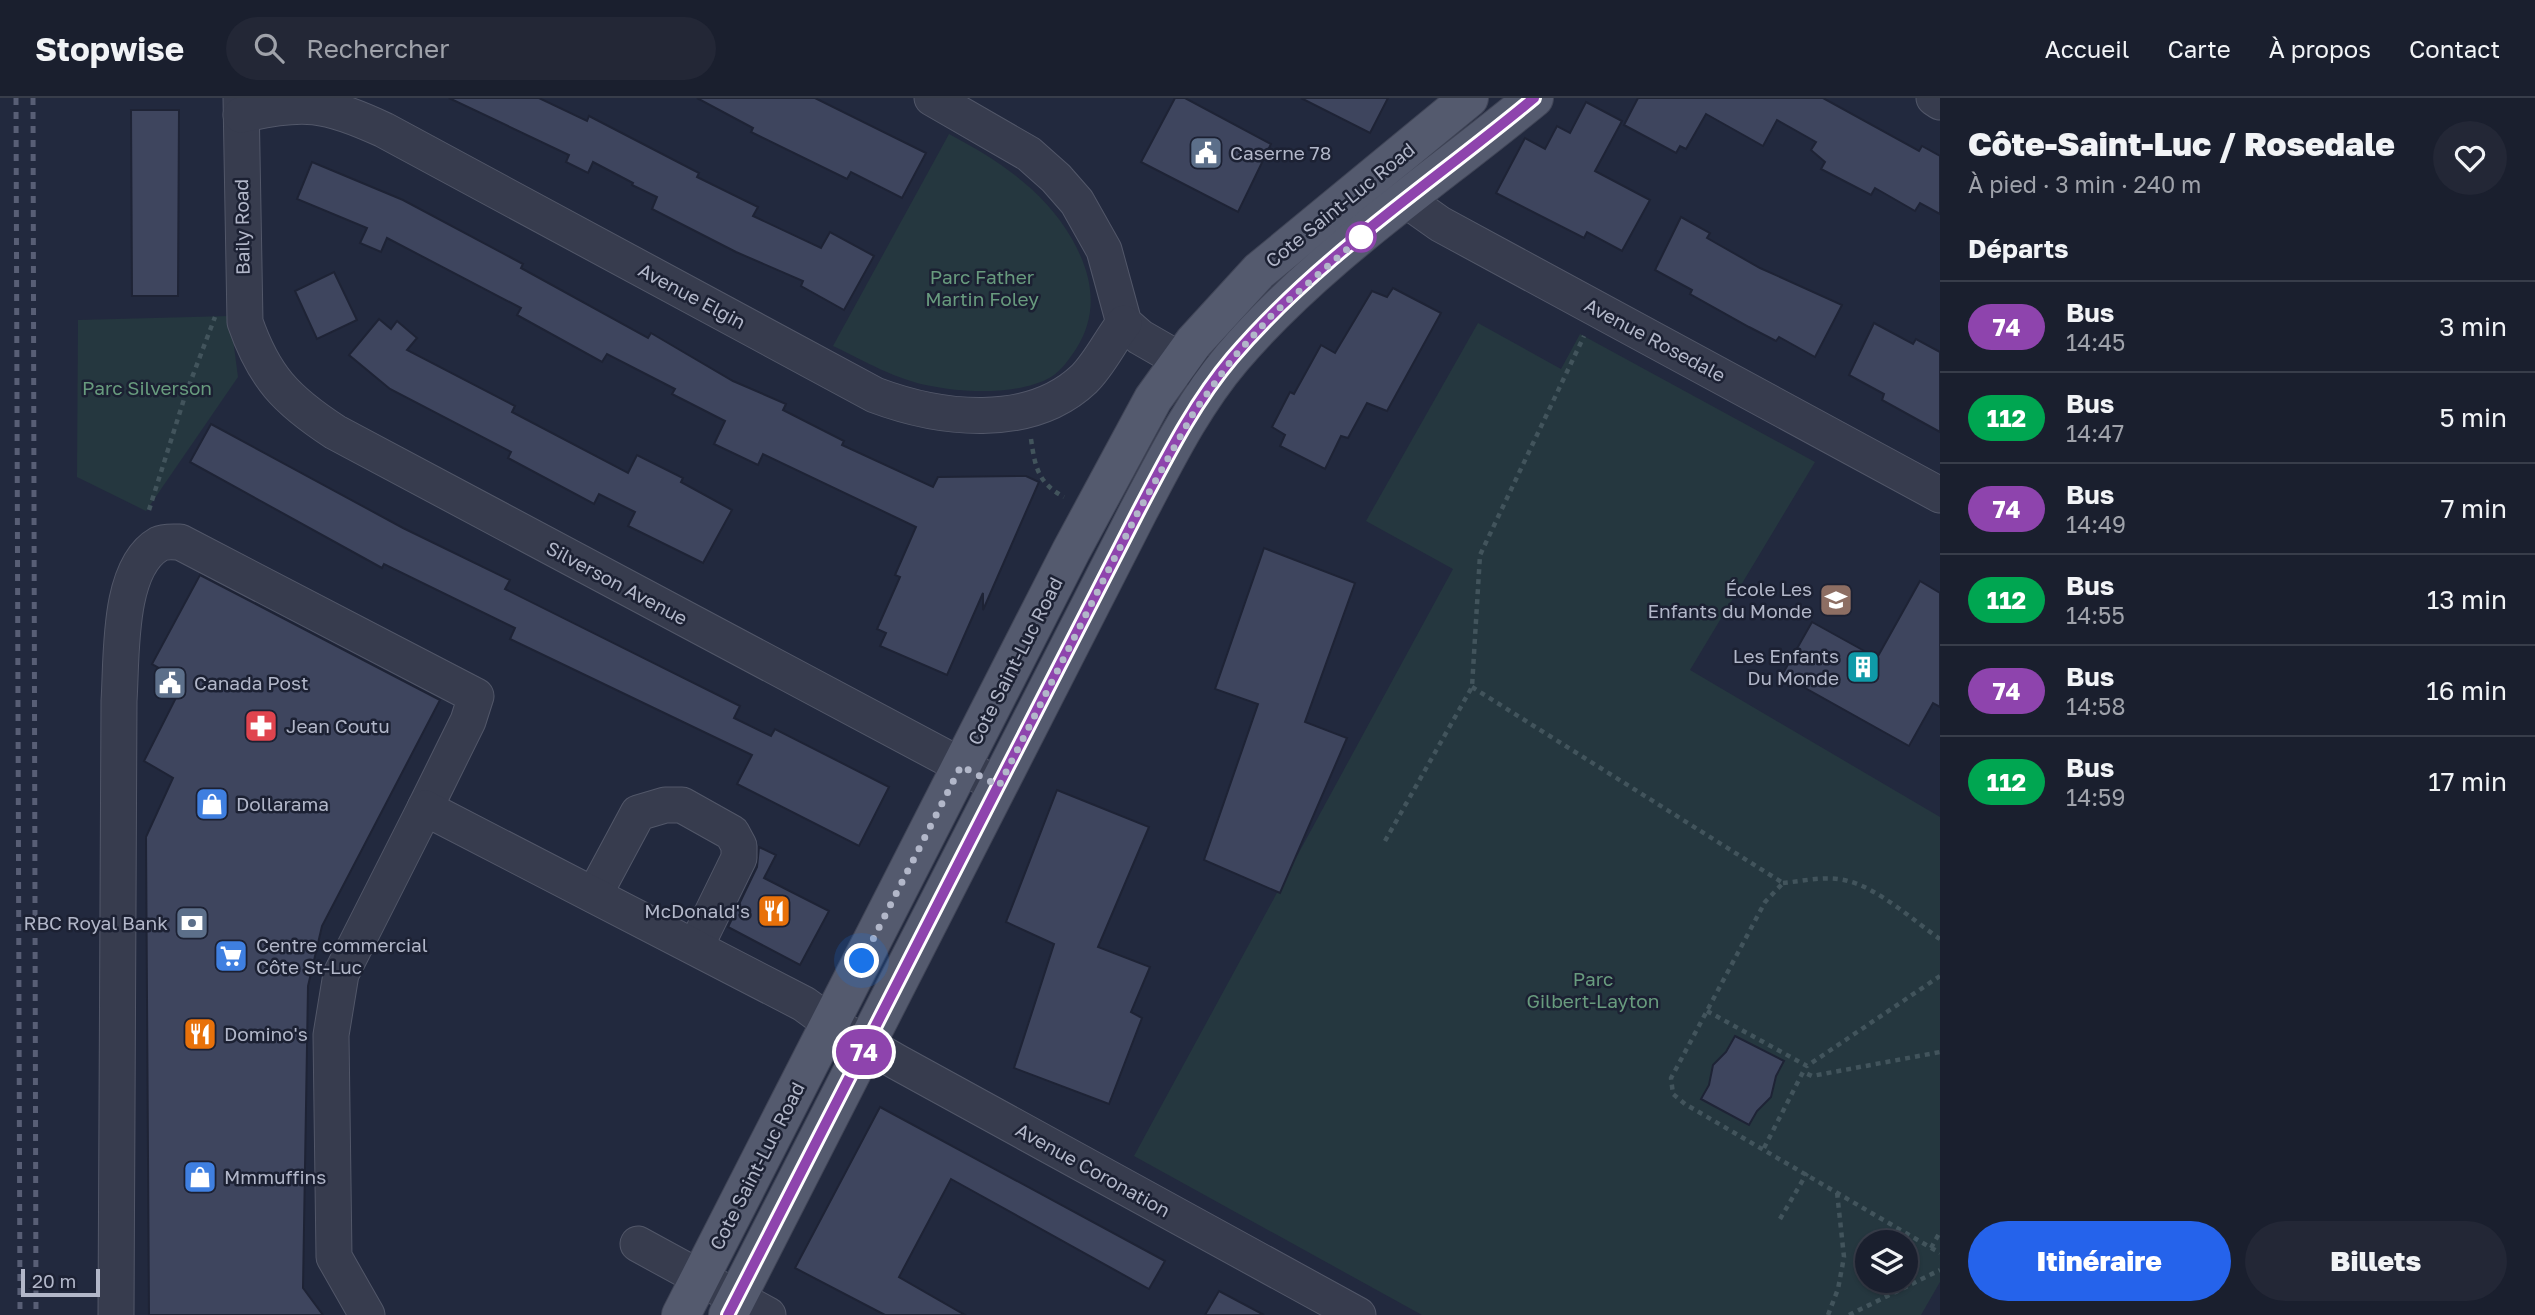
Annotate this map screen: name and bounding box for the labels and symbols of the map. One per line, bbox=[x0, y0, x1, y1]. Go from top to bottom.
public building icon: Caserne 78 bbox=[1187, 134, 1225, 172]
street label: Cote Saint-Luc Road bbox=[1260, 137, 1419, 272]
place label: Caserne 78 bbox=[1230, 141, 1331, 164]
street label: Baily Road bbox=[229, 179, 254, 275]
unlabelled marker bbox=[1346, 222, 1376, 252]
street label: Avenue Elgin bbox=[635, 258, 750, 333]
park label: Parc Father Martin Foley bbox=[925, 265, 1039, 310]
street label: Avenue Rosedale bbox=[1581, 293, 1730, 386]
park label: Parc Silverson bbox=[82, 376, 212, 399]
street label: Silverson Avenue bbox=[543, 536, 692, 629]
street label: Cote Saint-Luc Road bbox=[962, 573, 1067, 749]
place label: École Les Enfants du Monde bbox=[1647, 577, 1812, 622]
school or university icon: École Les Enfants du Monde bbox=[1817, 581, 1855, 619]
place label: Les Enfants Du Monde bbox=[1733, 644, 1839, 689]
building icon: Les Enfants Du Monde bbox=[1844, 648, 1882, 686]
public building icon: Canada Post bbox=[151, 664, 189, 702]
place label: Canada Post bbox=[194, 671, 309, 694]
pharmacy icon: Jean Coutu bbox=[242, 707, 280, 745]
place label: Jean Coutu bbox=[286, 714, 390, 737]
shop icon: Dollarama bbox=[193, 785, 231, 823]
place label: Dollarama bbox=[236, 792, 329, 815]
restaurant icon: McDonald's bbox=[755, 892, 793, 930]
place label: McDonald's bbox=[644, 899, 750, 922]
bank icon: RBC Royal Bank bbox=[173, 904, 211, 942]
place label: RBC Royal Bank bbox=[24, 911, 168, 934]
place label: Centre commercial Côte St-Luc bbox=[256, 933, 428, 978]
supermarket icon: Centre commercial Côte St-Luc bbox=[212, 937, 250, 975]
your location bbox=[844, 943, 879, 978]
park label: Parc Gilbert-Layton bbox=[1527, 967, 1659, 1012]
restaurant icon: Domino's bbox=[181, 1015, 219, 1053]
place label: Domino's bbox=[224, 1022, 308, 1045]
line badge: 74 bbox=[832, 1029, 896, 1075]
street label: Cote Saint-Luc Road bbox=[704, 1078, 809, 1254]
street label: Avenue Coronation bbox=[1012, 1118, 1174, 1222]
shop icon: Mmmuffins bbox=[181, 1158, 219, 1196]
place label: Mmmuffins bbox=[224, 1165, 326, 1188]
scale bar bbox=[21, 1266, 100, 1298]

